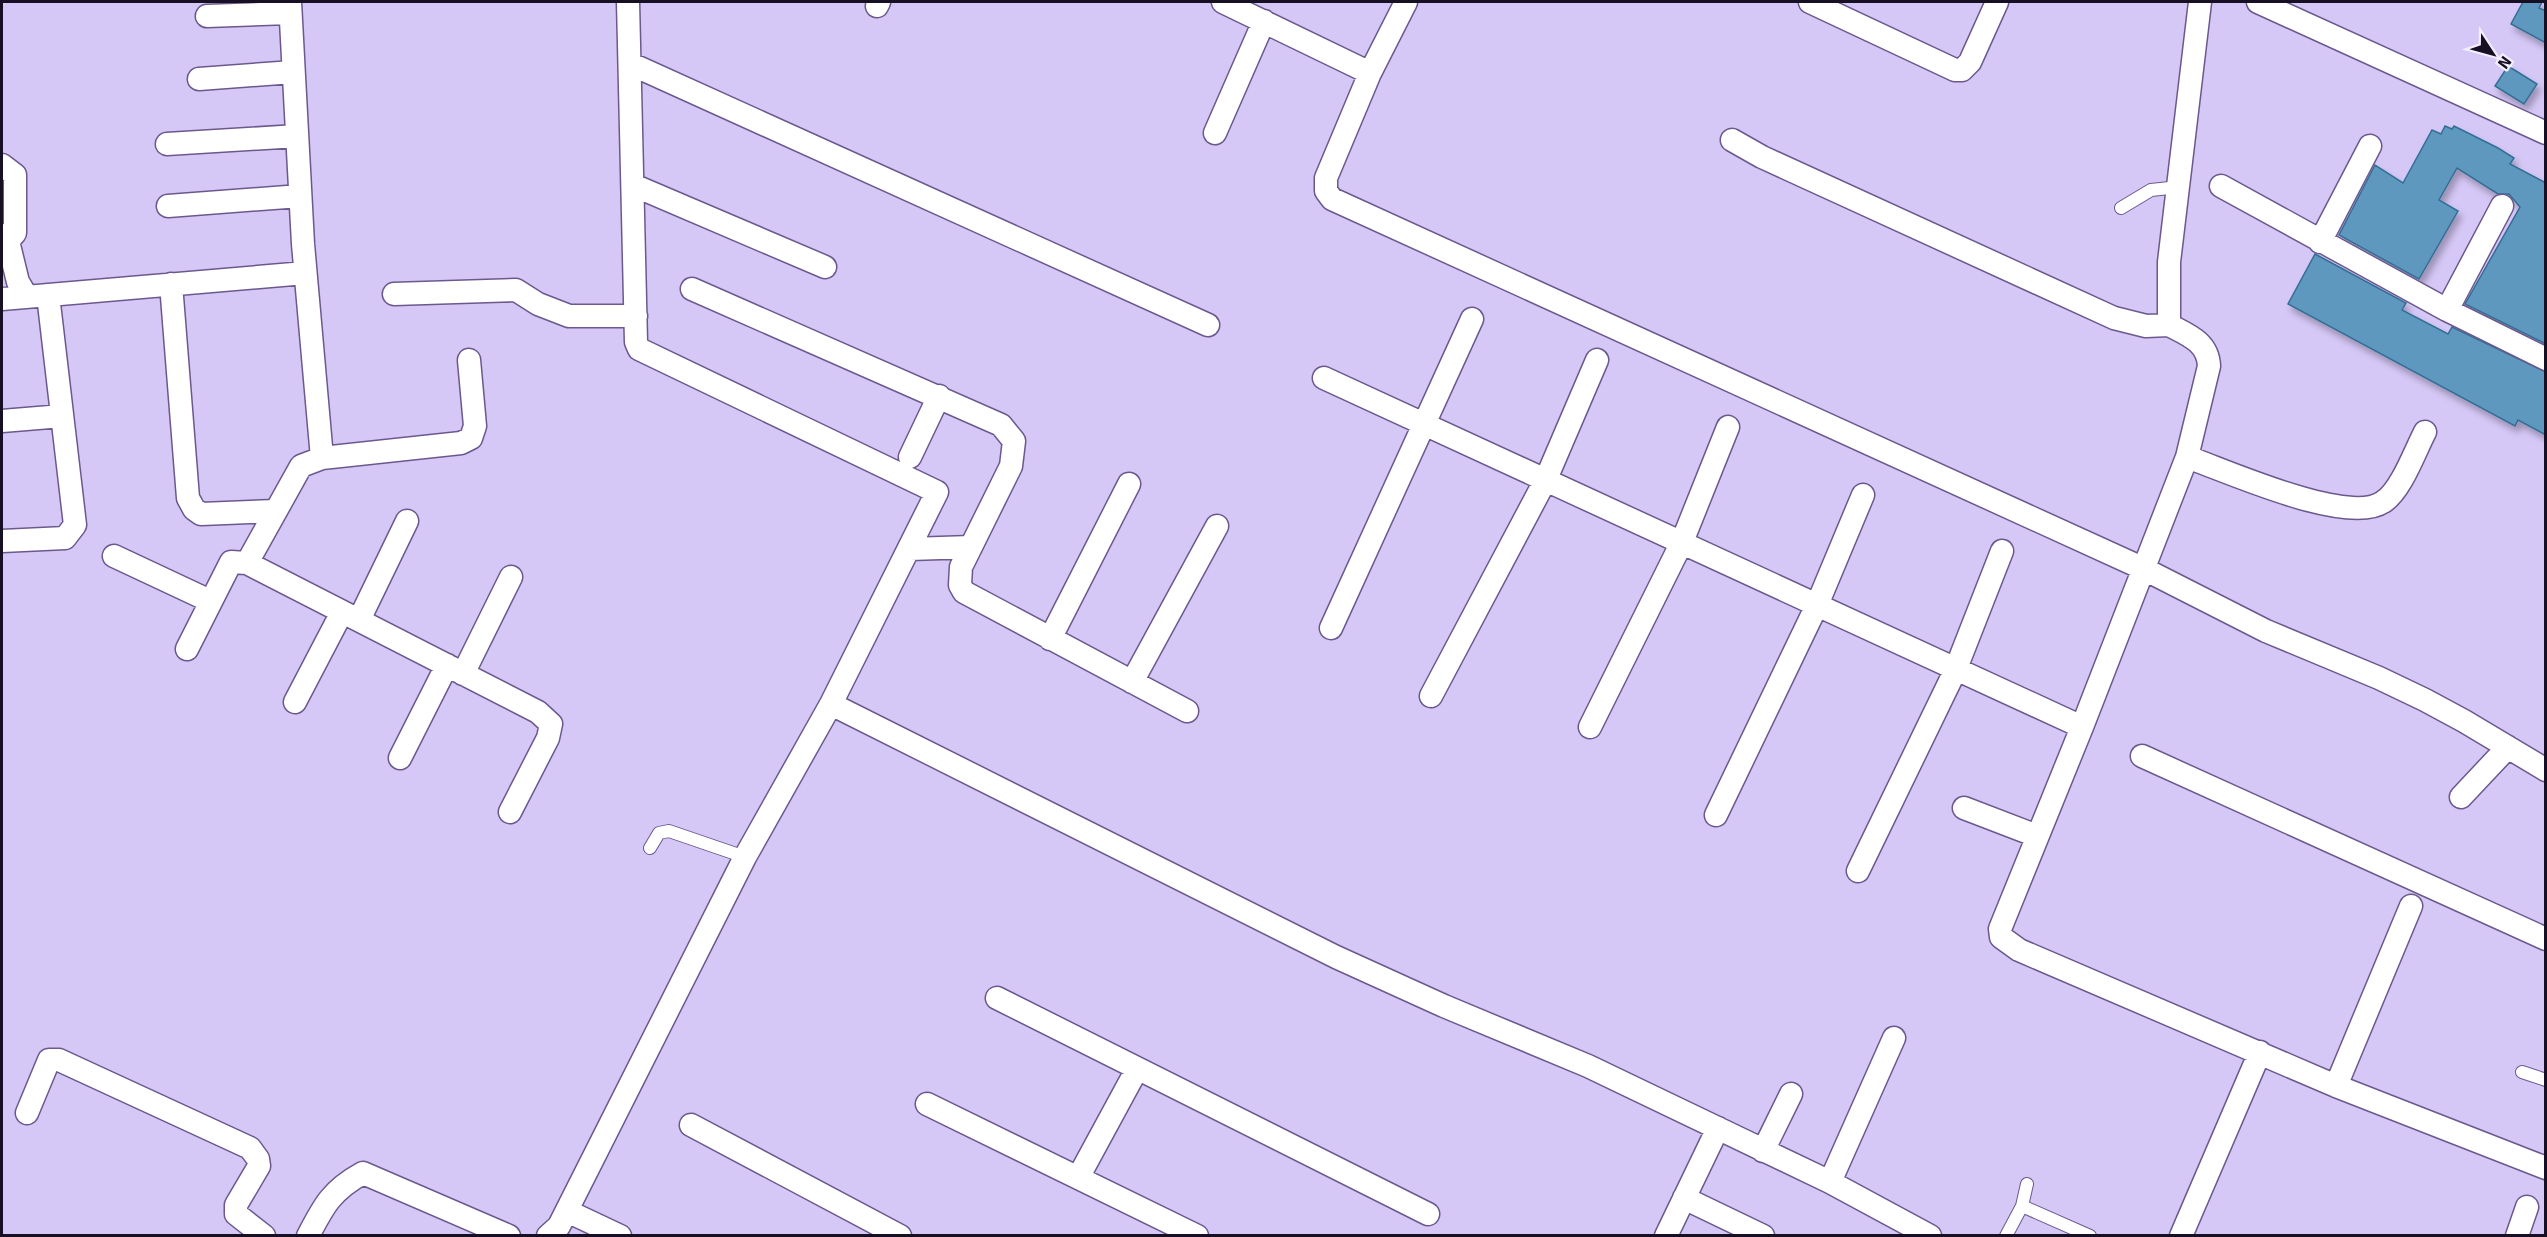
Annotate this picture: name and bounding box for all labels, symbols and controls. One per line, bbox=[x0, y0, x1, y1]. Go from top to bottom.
north arrow bbox=[2463, 24, 2523, 84]
text: N bbox=[2493, 52, 2516, 73]

